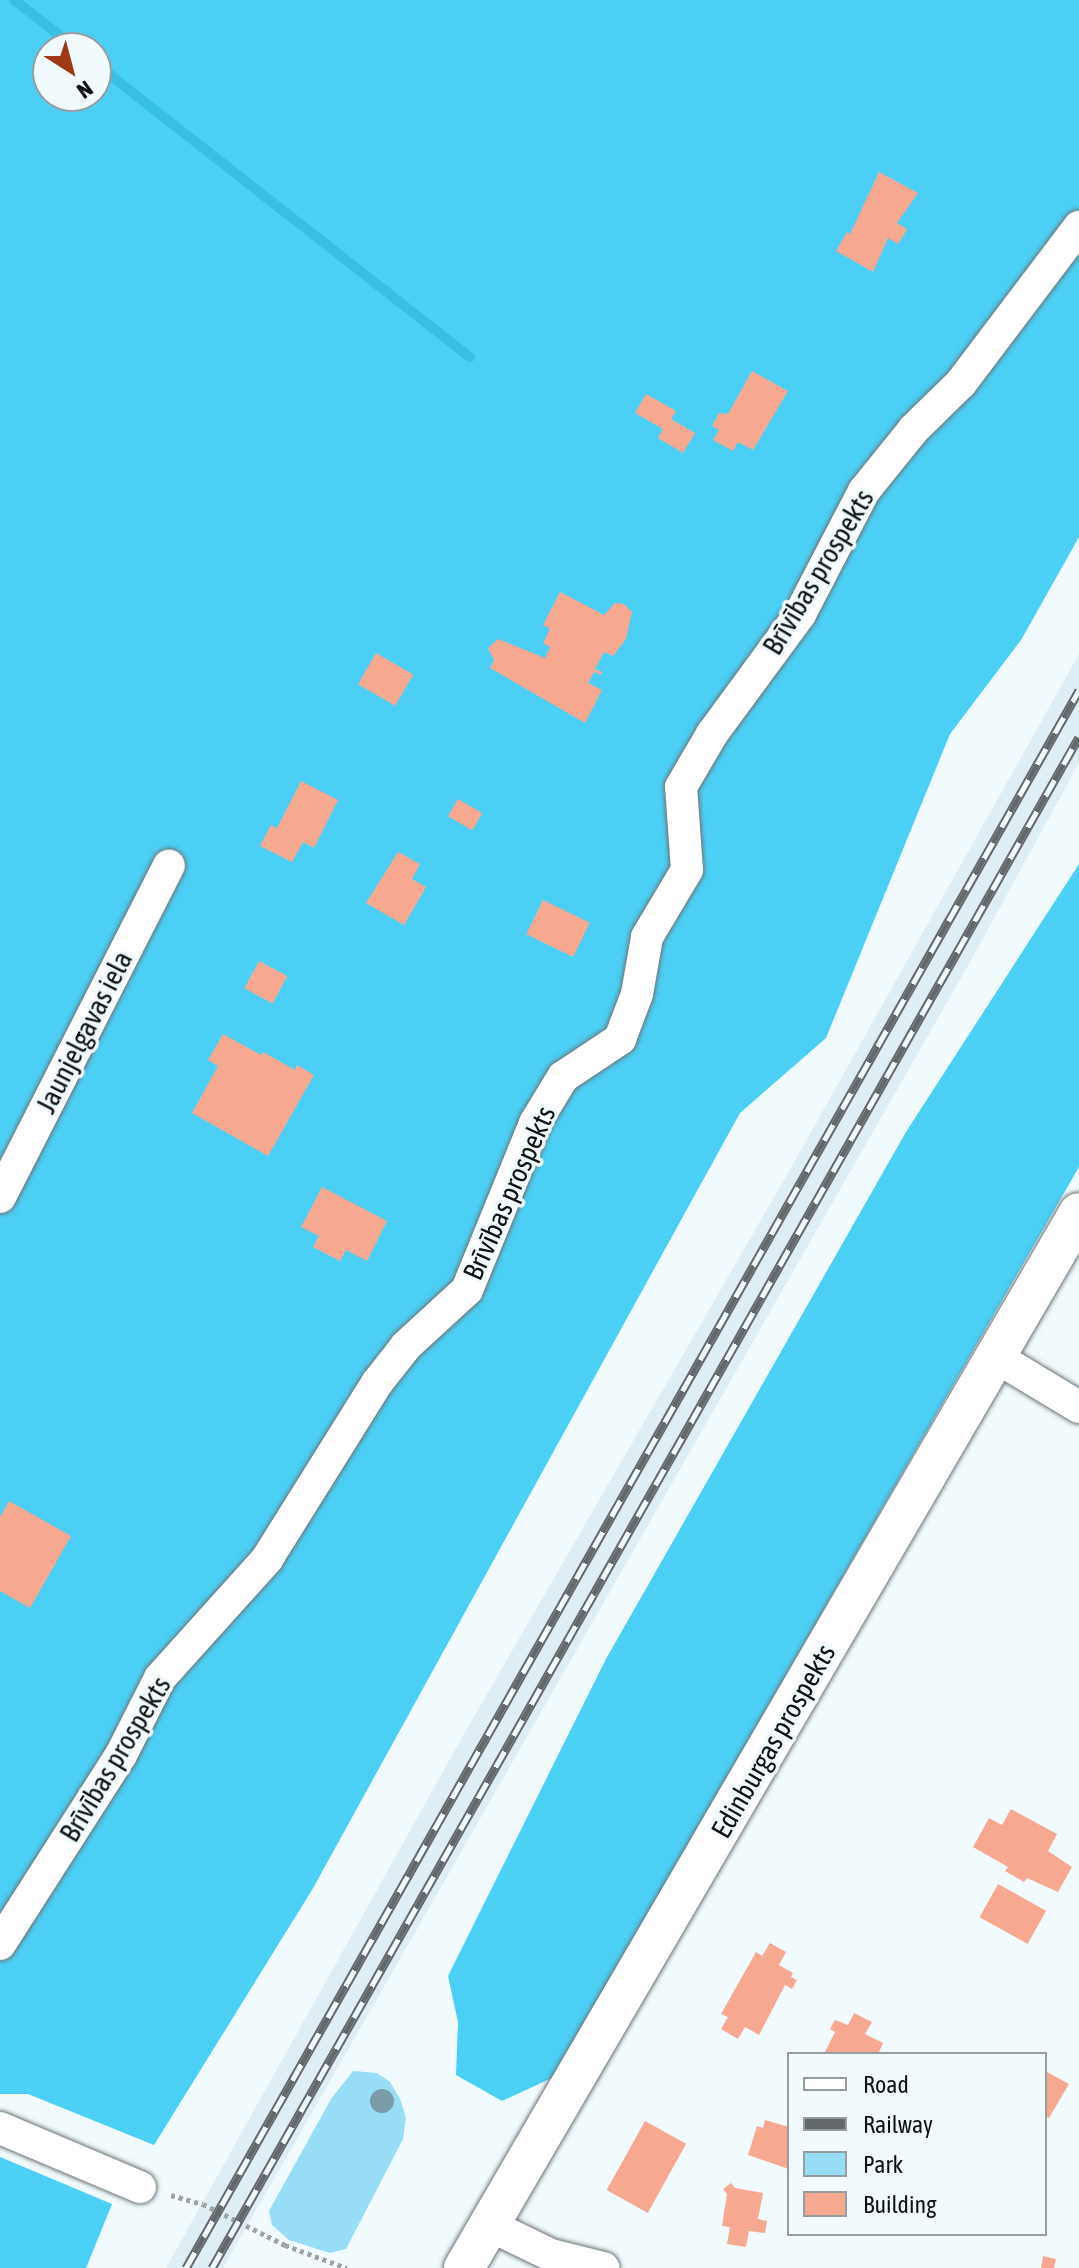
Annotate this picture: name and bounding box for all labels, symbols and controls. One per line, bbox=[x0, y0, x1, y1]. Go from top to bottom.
north arrow bbox=[32, 32, 112, 112]
text: N bbox=[72, 75, 98, 104]
street label: Brīvības prospekts bbox=[755, 483, 881, 661]
street label: Jaunjelgavas iela bbox=[29, 945, 139, 1119]
street label: Brīvības prospekts bbox=[456, 1101, 562, 1285]
street label: Edinburgas prospekts bbox=[704, 1638, 842, 1844]
street label: Brīvības prospekts bbox=[52, 1670, 178, 1848]
legend bbox=[787, 2052, 1047, 2236]
text: Road bbox=[863, 2071, 909, 2098]
text: Railway bbox=[863, 2111, 933, 2138]
text: Park bbox=[863, 2151, 903, 2178]
text: Building bbox=[863, 2191, 936, 2218]

